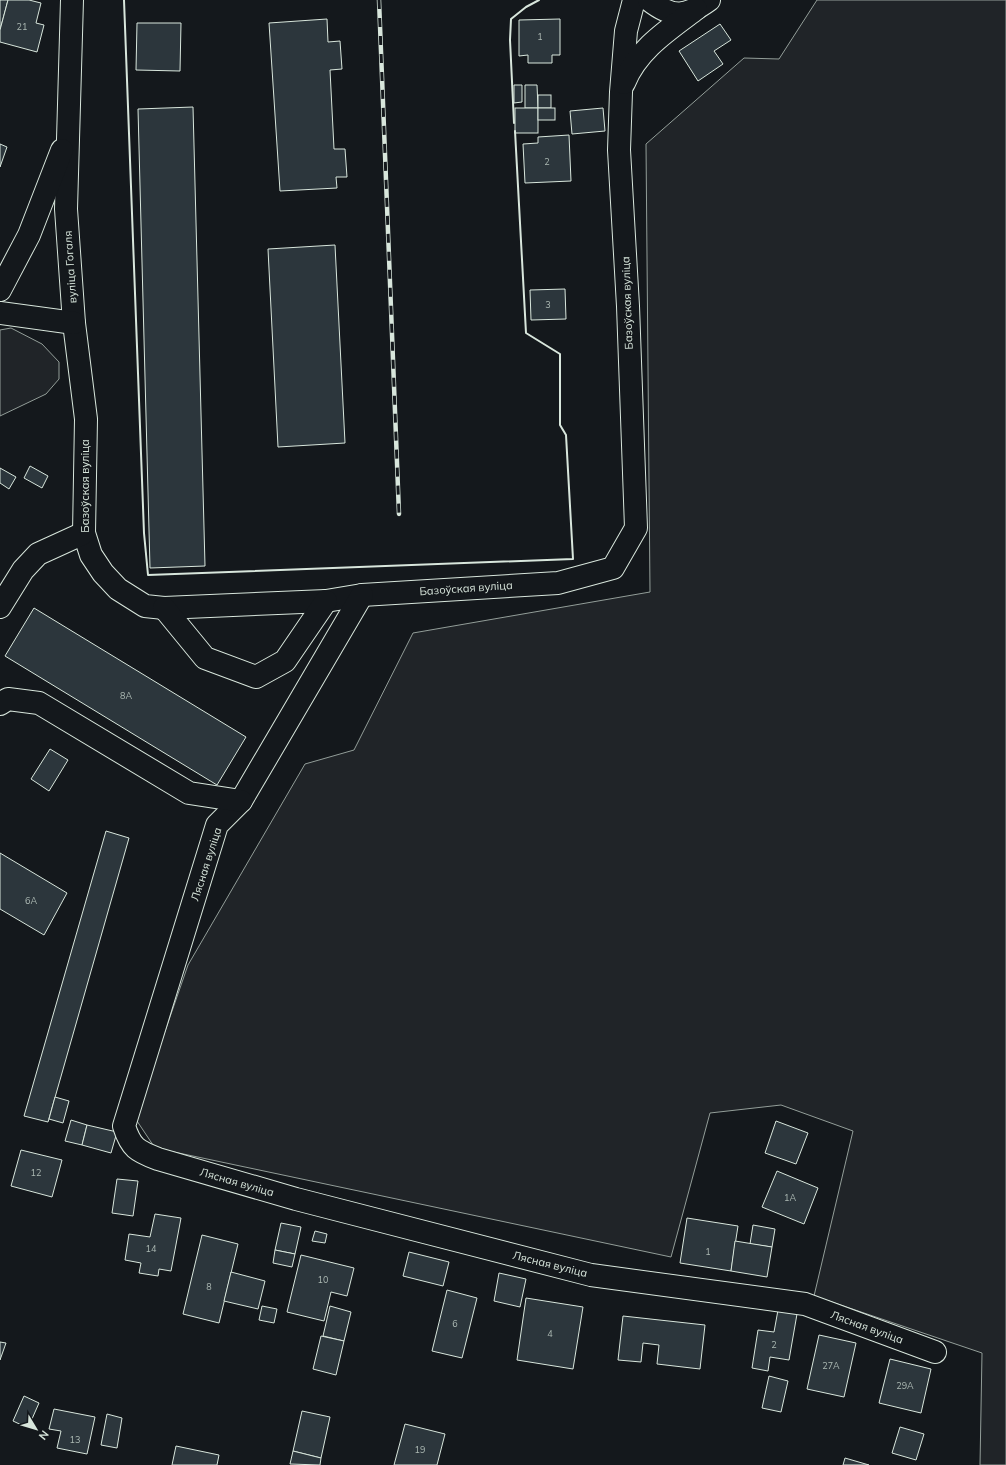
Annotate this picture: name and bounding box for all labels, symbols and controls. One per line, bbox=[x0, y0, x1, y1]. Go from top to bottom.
house number: 21 bbox=[17, 21, 27, 32]
house number: 1 bbox=[537, 31, 543, 42]
house number: 2 bbox=[544, 156, 550, 167]
street label: вуліца Гогаля bbox=[60, 230, 80, 304]
street label: Базоўская вуліца bbox=[618, 256, 636, 350]
house number: 3 bbox=[545, 299, 551, 310]
street label: Базоўская вуліца bbox=[78, 439, 92, 533]
street label: Базоўская вуліца bbox=[419, 578, 513, 598]
house number: 8А bbox=[120, 690, 132, 701]
street label: Лясная вуліца bbox=[188, 825, 224, 903]
house number: 6А bbox=[25, 895, 37, 906]
street label: Лясная вуліца bbox=[198, 1165, 276, 1199]
house number: 12 bbox=[31, 1167, 41, 1178]
house number: 1А bbox=[784, 1192, 796, 1203]
house number: 14 bbox=[146, 1243, 157, 1254]
house number: 1 bbox=[705, 1246, 711, 1257]
street label: Лясная вуліца bbox=[511, 1248, 589, 1280]
house number: 10 bbox=[318, 1274, 328, 1285]
house number: 8 bbox=[206, 1281, 212, 1292]
street label: Лясная вуліца bbox=[829, 1307, 905, 1347]
house number: 6 bbox=[452, 1318, 458, 1329]
house number: 4 bbox=[547, 1328, 553, 1339]
house number: 2 bbox=[771, 1339, 777, 1350]
house number: 27А bbox=[822, 1360, 840, 1371]
house number: 29А bbox=[896, 1380, 914, 1391]
north arrow bbox=[16, 1409, 56, 1449]
text: N bbox=[36, 1428, 52, 1443]
house number: 13 bbox=[70, 1434, 80, 1445]
house number: 19 bbox=[415, 1444, 425, 1455]

